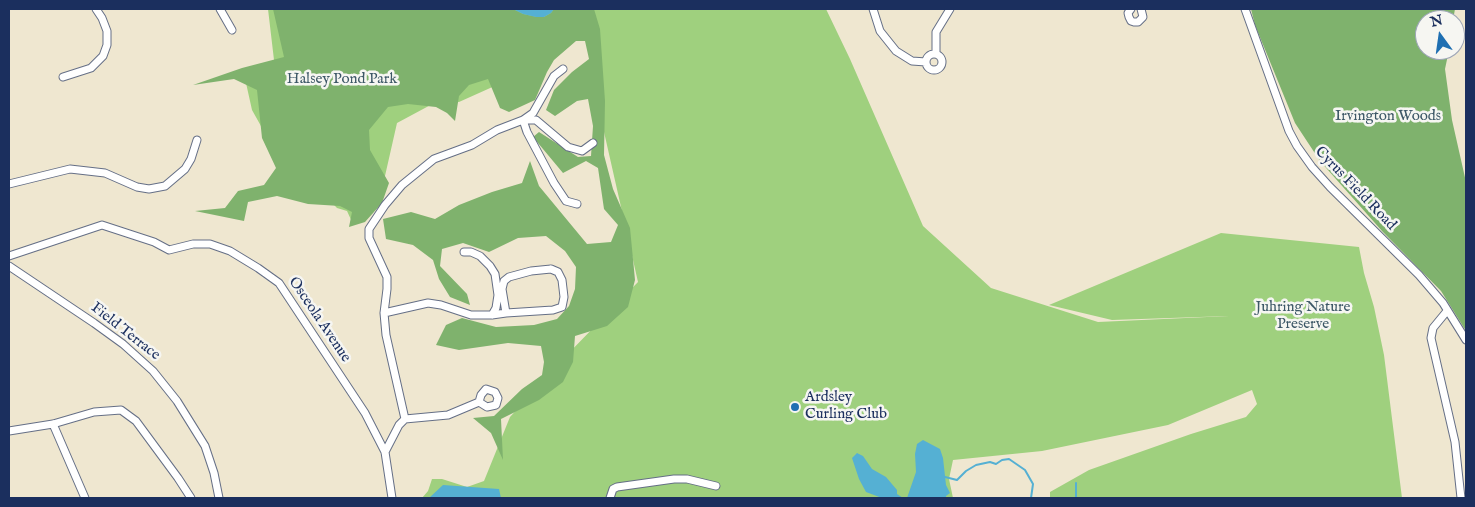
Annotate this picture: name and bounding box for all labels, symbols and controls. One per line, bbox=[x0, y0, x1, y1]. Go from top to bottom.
north arrow bbox=[1415, 10, 1465, 60]
text: N bbox=[1429, 11, 1445, 32]
park label: Halsey Pond Park bbox=[287, 71, 397, 89]
park label: Irvington Woods bbox=[1335, 108, 1441, 126]
street label: Cyrus Field Road bbox=[1310, 143, 1400, 235]
street label: Osceola Avenue bbox=[284, 274, 354, 366]
street label: Field Terrace bbox=[87, 299, 163, 365]
park label: Juhring Nature Preserve bbox=[1256, 299, 1350, 334]
place label: Ardsley Curling Club bbox=[805, 389, 887, 424]
marker: Ardsley Curling Club bbox=[789, 401, 801, 413]

